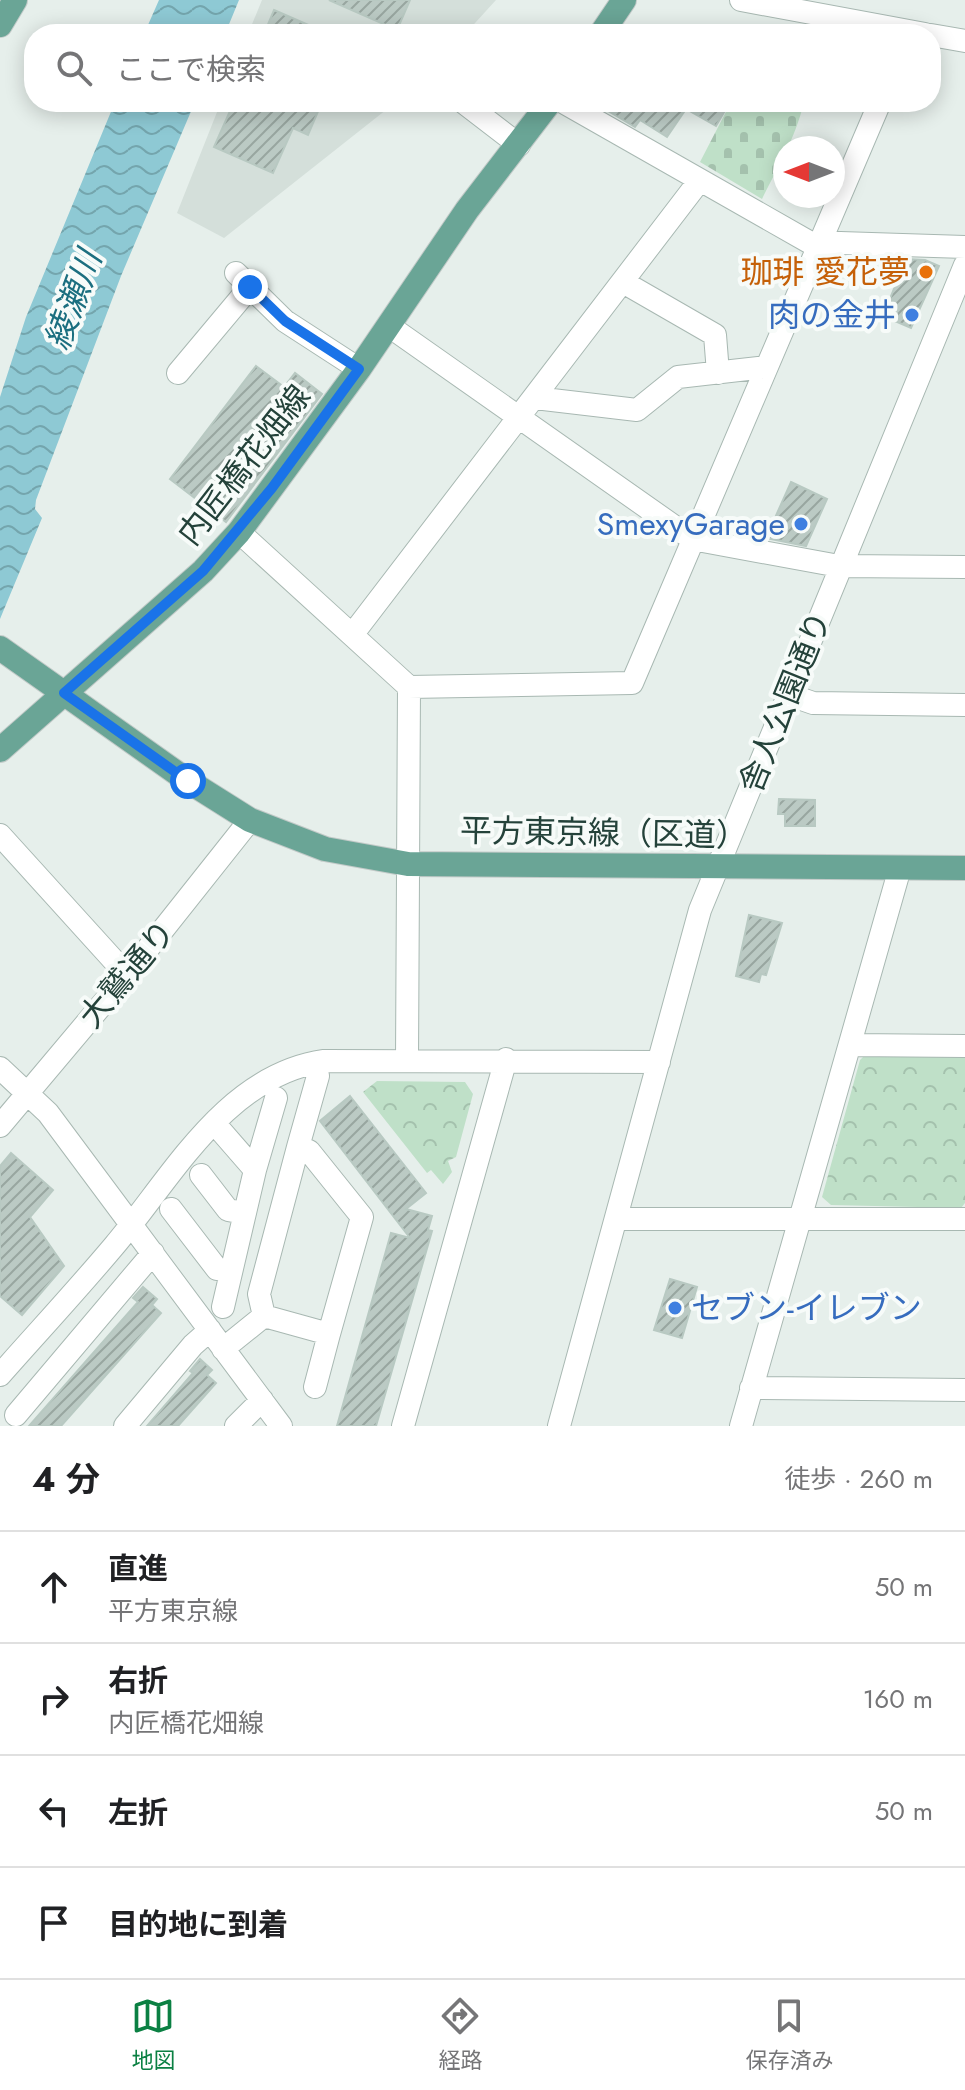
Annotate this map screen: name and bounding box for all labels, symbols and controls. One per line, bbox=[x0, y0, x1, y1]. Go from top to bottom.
search box bbox=[24, 24, 941, 112]
icon: search bbox=[52, 46, 96, 90]
text: ここで検索 bbox=[116, 48, 266, 91]
north arrow bbox=[773, 136, 845, 208]
water label: 綾瀬川 bbox=[33, 241, 115, 356]
place label: 珈琲 愛花夢 bbox=[740, 249, 910, 295]
marker: 珈琲 愛花夢 bbox=[917, 263, 935, 281]
route end bbox=[232, 269, 268, 305]
place label: 肉の金井 bbox=[768, 292, 896, 338]
marker: 肉の金井 bbox=[903, 306, 921, 324]
street label: 内匠橋花畑線 bbox=[167, 375, 321, 555]
place label: SmexyGarage bbox=[597, 501, 785, 547]
marker: SmexyGarage bbox=[792, 515, 810, 533]
street label: 舎人公園通り bbox=[728, 604, 842, 800]
route start bbox=[170, 763, 206, 799]
street label: 平方東京線（区道） bbox=[460, 807, 748, 859]
street label: 大鷲通り bbox=[68, 910, 186, 1038]
place label: セブン-イレブン bbox=[691, 1285, 922, 1331]
marker: セブン-イレブン bbox=[666, 1299, 684, 1317]
text: 4 分 bbox=[32, 1455, 100, 1504]
text: 徒歩 · 260 m bbox=[784, 1460, 933, 1498]
text: 直進 bbox=[108, 1547, 168, 1590]
icon: ahead bbox=[32, 1565, 76, 1609]
text: 50 m bbox=[875, 1568, 933, 1606]
text: 平方東京線 bbox=[108, 1592, 238, 1630]
text: 右折 bbox=[108, 1659, 168, 1702]
icon: right bbox=[32, 1677, 76, 1721]
text: 160 m bbox=[863, 1680, 933, 1718]
text: 内匠橋花畑線 bbox=[108, 1704, 264, 1742]
icon: left bbox=[32, 1789, 76, 1833]
text: 左折 bbox=[108, 1791, 168, 1834]
text: 50 m bbox=[875, 1792, 933, 1830]
icon: arrive bbox=[32, 1901, 76, 1945]
text: 目的地に到着 bbox=[108, 1903, 288, 1946]
tab: 地図 bbox=[131, 1994, 176, 2076]
tab: 経路 bbox=[438, 1994, 483, 2076]
tab: 保存済み bbox=[745, 1994, 834, 2076]

